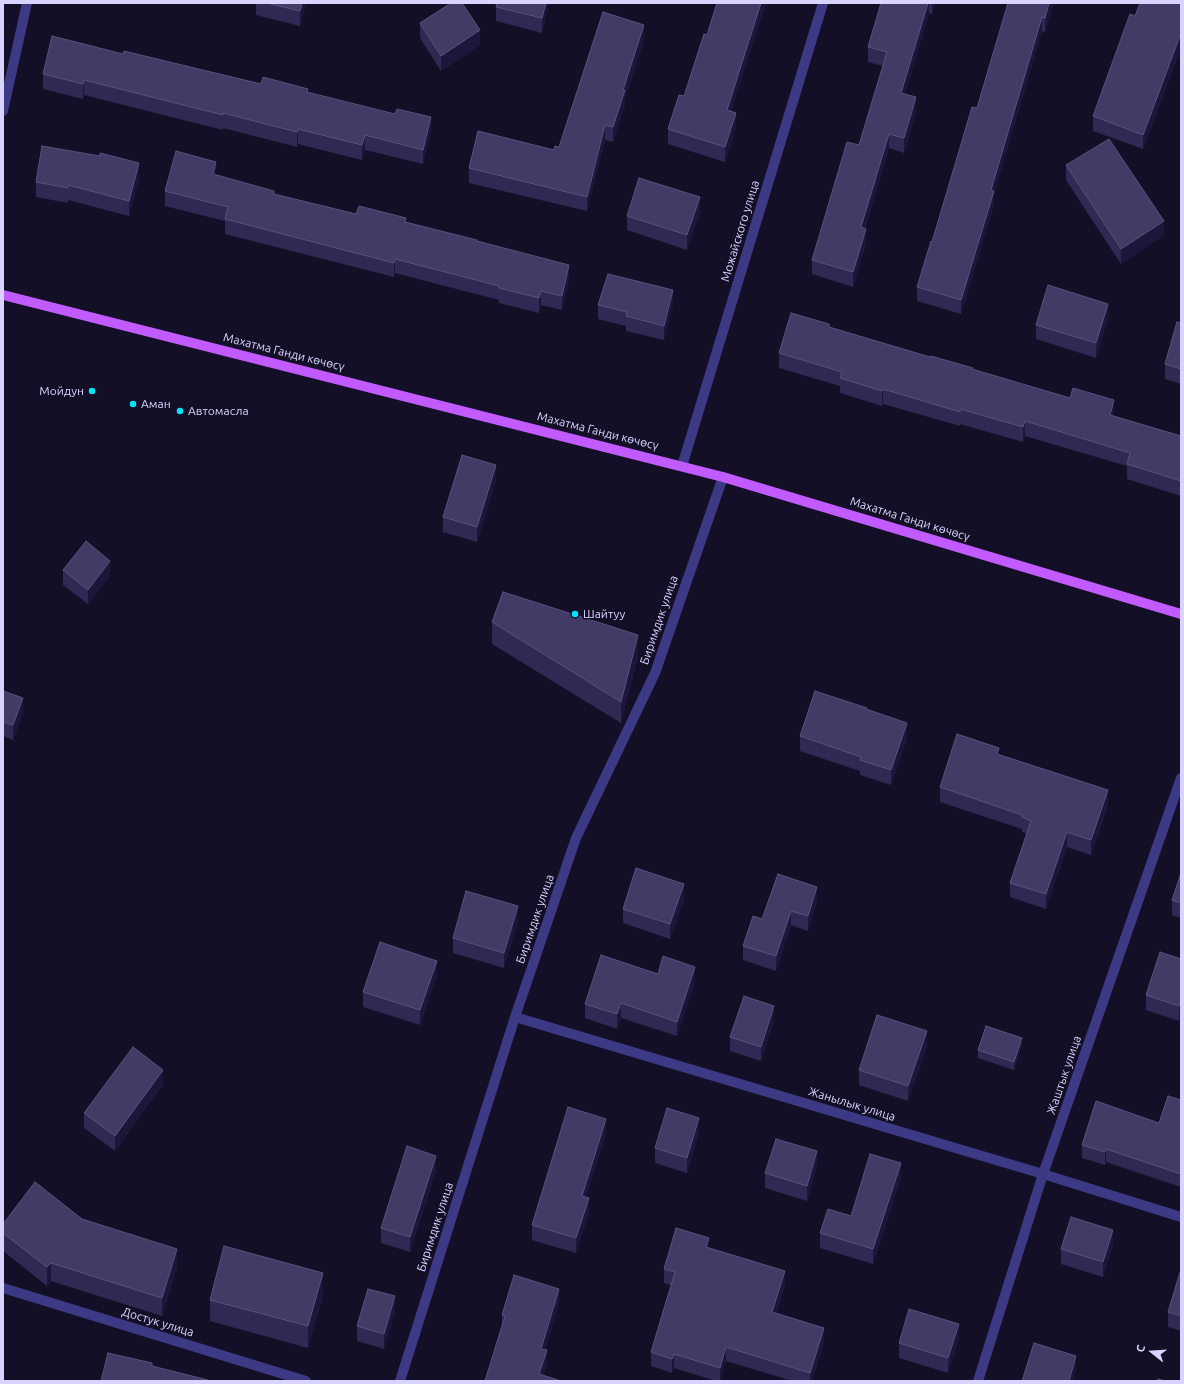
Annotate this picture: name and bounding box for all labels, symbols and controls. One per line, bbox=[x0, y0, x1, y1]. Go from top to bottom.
street label: Можайского улица bbox=[718, 178, 762, 284]
street label: Махатма Ганди көчөсү bbox=[222, 330, 346, 374]
place label: Мойдун bbox=[39, 384, 84, 398]
marker: Мойдун bbox=[87, 386, 97, 396]
place label: Аман bbox=[141, 397, 171, 411]
marker: Аман bbox=[128, 399, 138, 409]
place label: Автомасла bbox=[188, 404, 249, 418]
marker: Автомасла bbox=[175, 406, 185, 416]
street label: Махатма Ганди көчөсү bbox=[536, 409, 660, 453]
street label: Махатма Ганди көчөсү bbox=[848, 494, 972, 544]
street label: Биримдик улица bbox=[637, 574, 681, 666]
place label: Шайтуу bbox=[583, 607, 625, 621]
marker: Шайтуу bbox=[570, 609, 580, 619]
street label: Биримдик улица bbox=[513, 873, 557, 965]
street label: Жаштык улица bbox=[1044, 1034, 1084, 1116]
street label: Жанылык улица bbox=[807, 1084, 897, 1124]
street label: Биримдик улица bbox=[414, 1180, 456, 1274]
street label: Достук улица bbox=[120, 1304, 196, 1340]
north arrow bbox=[1132, 1332, 1172, 1372]
text: С bbox=[1134, 1343, 1147, 1354]

